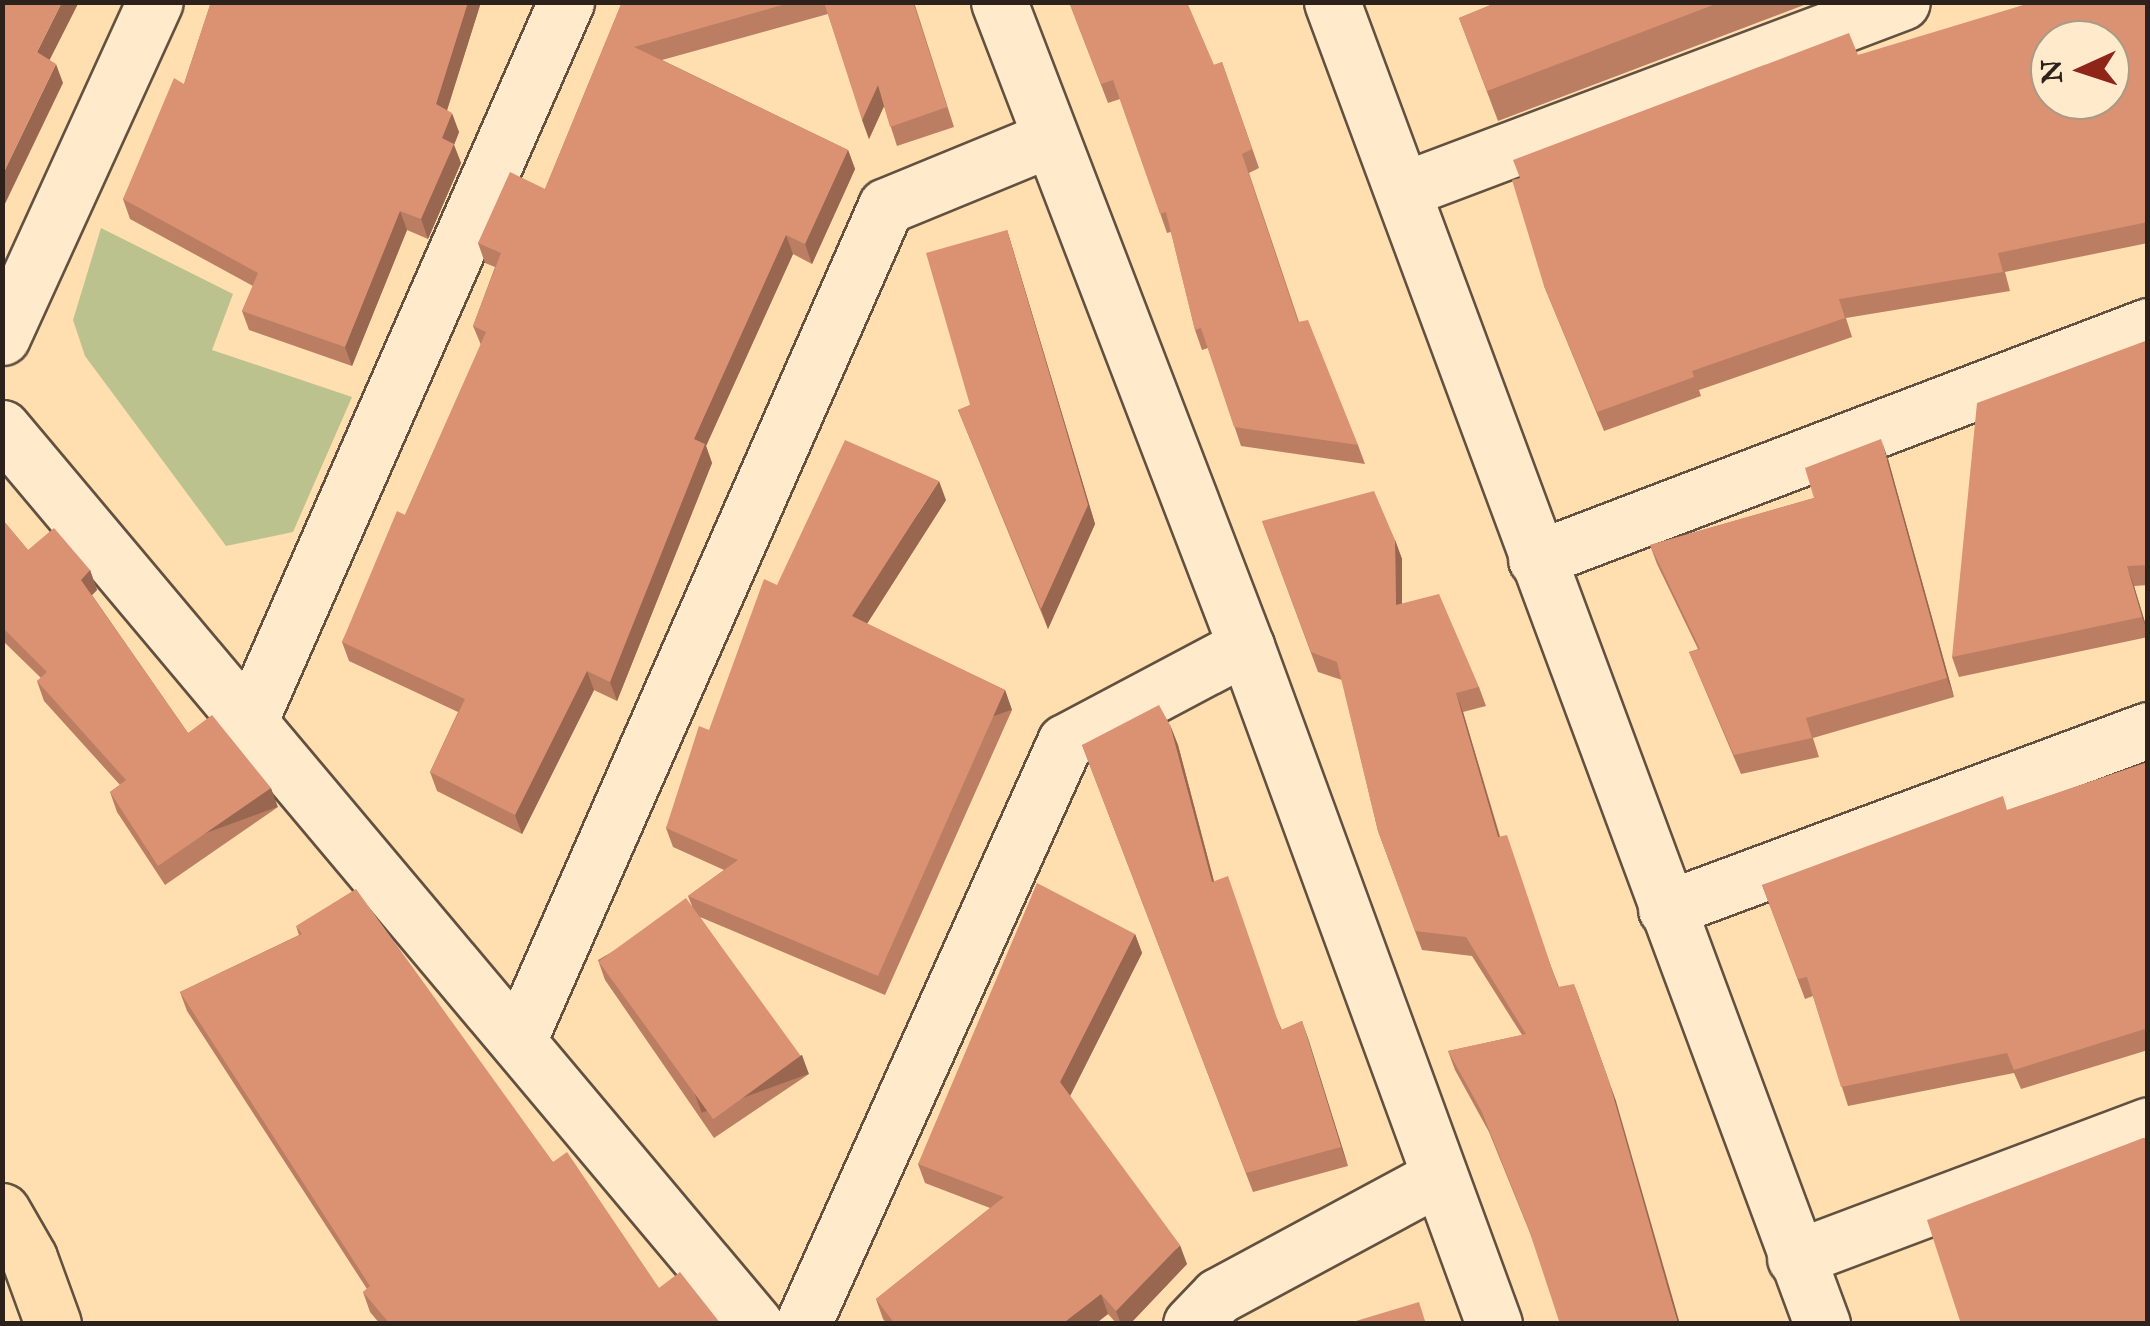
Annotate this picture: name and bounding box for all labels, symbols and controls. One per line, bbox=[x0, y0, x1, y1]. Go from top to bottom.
north arrow bbox=[2030, 20, 2130, 120]
text: N bbox=[2033, 59, 2070, 84]

